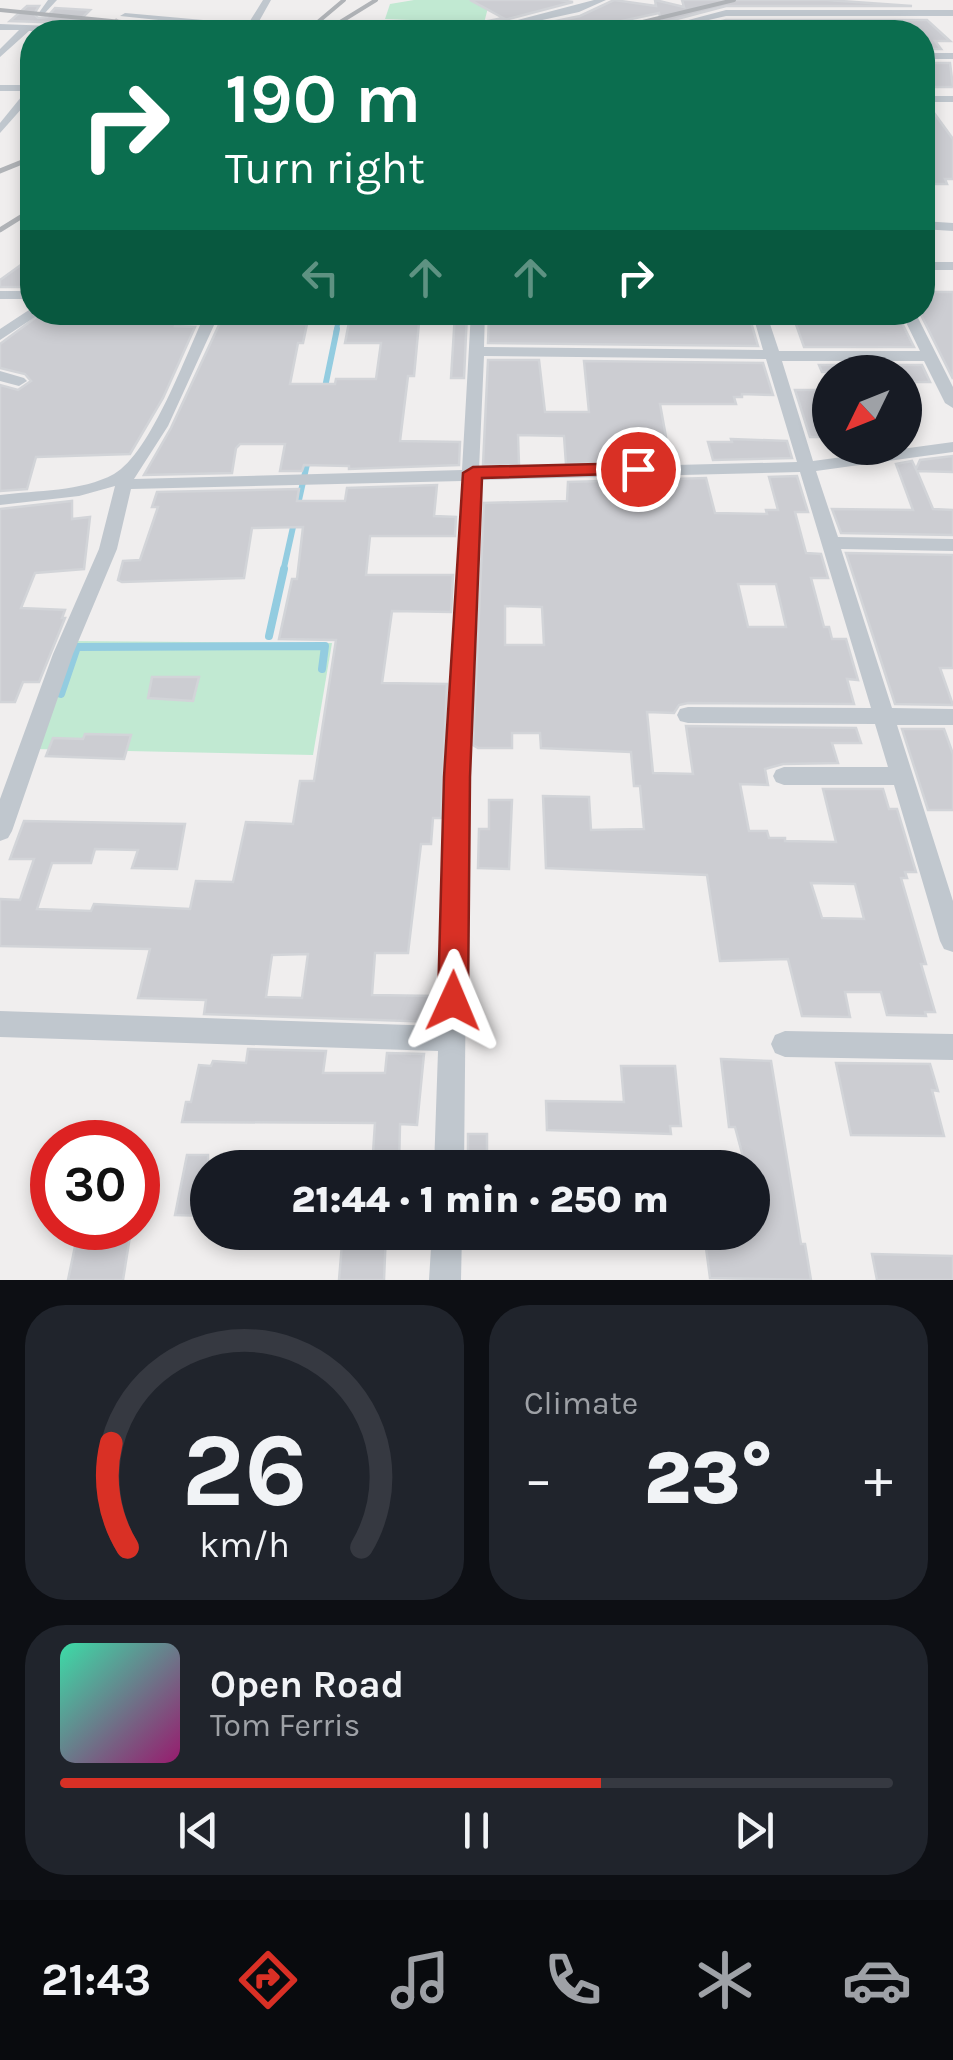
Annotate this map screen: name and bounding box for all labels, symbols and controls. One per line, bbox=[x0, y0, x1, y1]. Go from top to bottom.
text: 190 m bbox=[225, 58, 421, 140]
icon: right bbox=[60, 60, 190, 190]
text: Turn right bbox=[225, 142, 425, 194]
icon: left bbox=[293, 250, 348, 305]
icon: ahead bbox=[398, 250, 453, 305]
icon: ahead bbox=[503, 250, 558, 305]
icon: right bbox=[608, 250, 663, 305]
north arrow bbox=[812, 355, 922, 465]
map controls bbox=[812, 355, 922, 465]
pin bbox=[596, 427, 681, 512]
icon: arrive bbox=[611, 442, 666, 497]
position arrow bbox=[401, 949, 505, 1053]
speed limit sign: 30 bbox=[30, 1120, 160, 1250]
text: 21:44 · 1 min · 250 m bbox=[291, 1177, 669, 1222]
text: Climate bbox=[524, 1385, 638, 1422]
text: 26 bbox=[181, 1410, 308, 1531]
text: 23° bbox=[644, 1434, 773, 1522]
text: − bbox=[524, 1447, 553, 1511]
text: + bbox=[864, 1447, 893, 1511]
text: km/h bbox=[199, 1524, 290, 1566]
text: Open Road bbox=[210, 1662, 404, 1707]
text: Tom Ferris bbox=[210, 1707, 360, 1744]
icon: previous bbox=[171, 1803, 226, 1858]
icon: pause bbox=[449, 1803, 504, 1858]
icon: next bbox=[727, 1803, 782, 1858]
icon: directions bbox=[233, 1945, 303, 2015]
icon: music bbox=[385, 1945, 455, 2015]
icon: phone bbox=[538, 1945, 608, 2015]
icon: climate bbox=[690, 1945, 760, 2015]
icon: car bbox=[842, 1945, 912, 2015]
text: 21:43 bbox=[41, 1954, 151, 2006]

